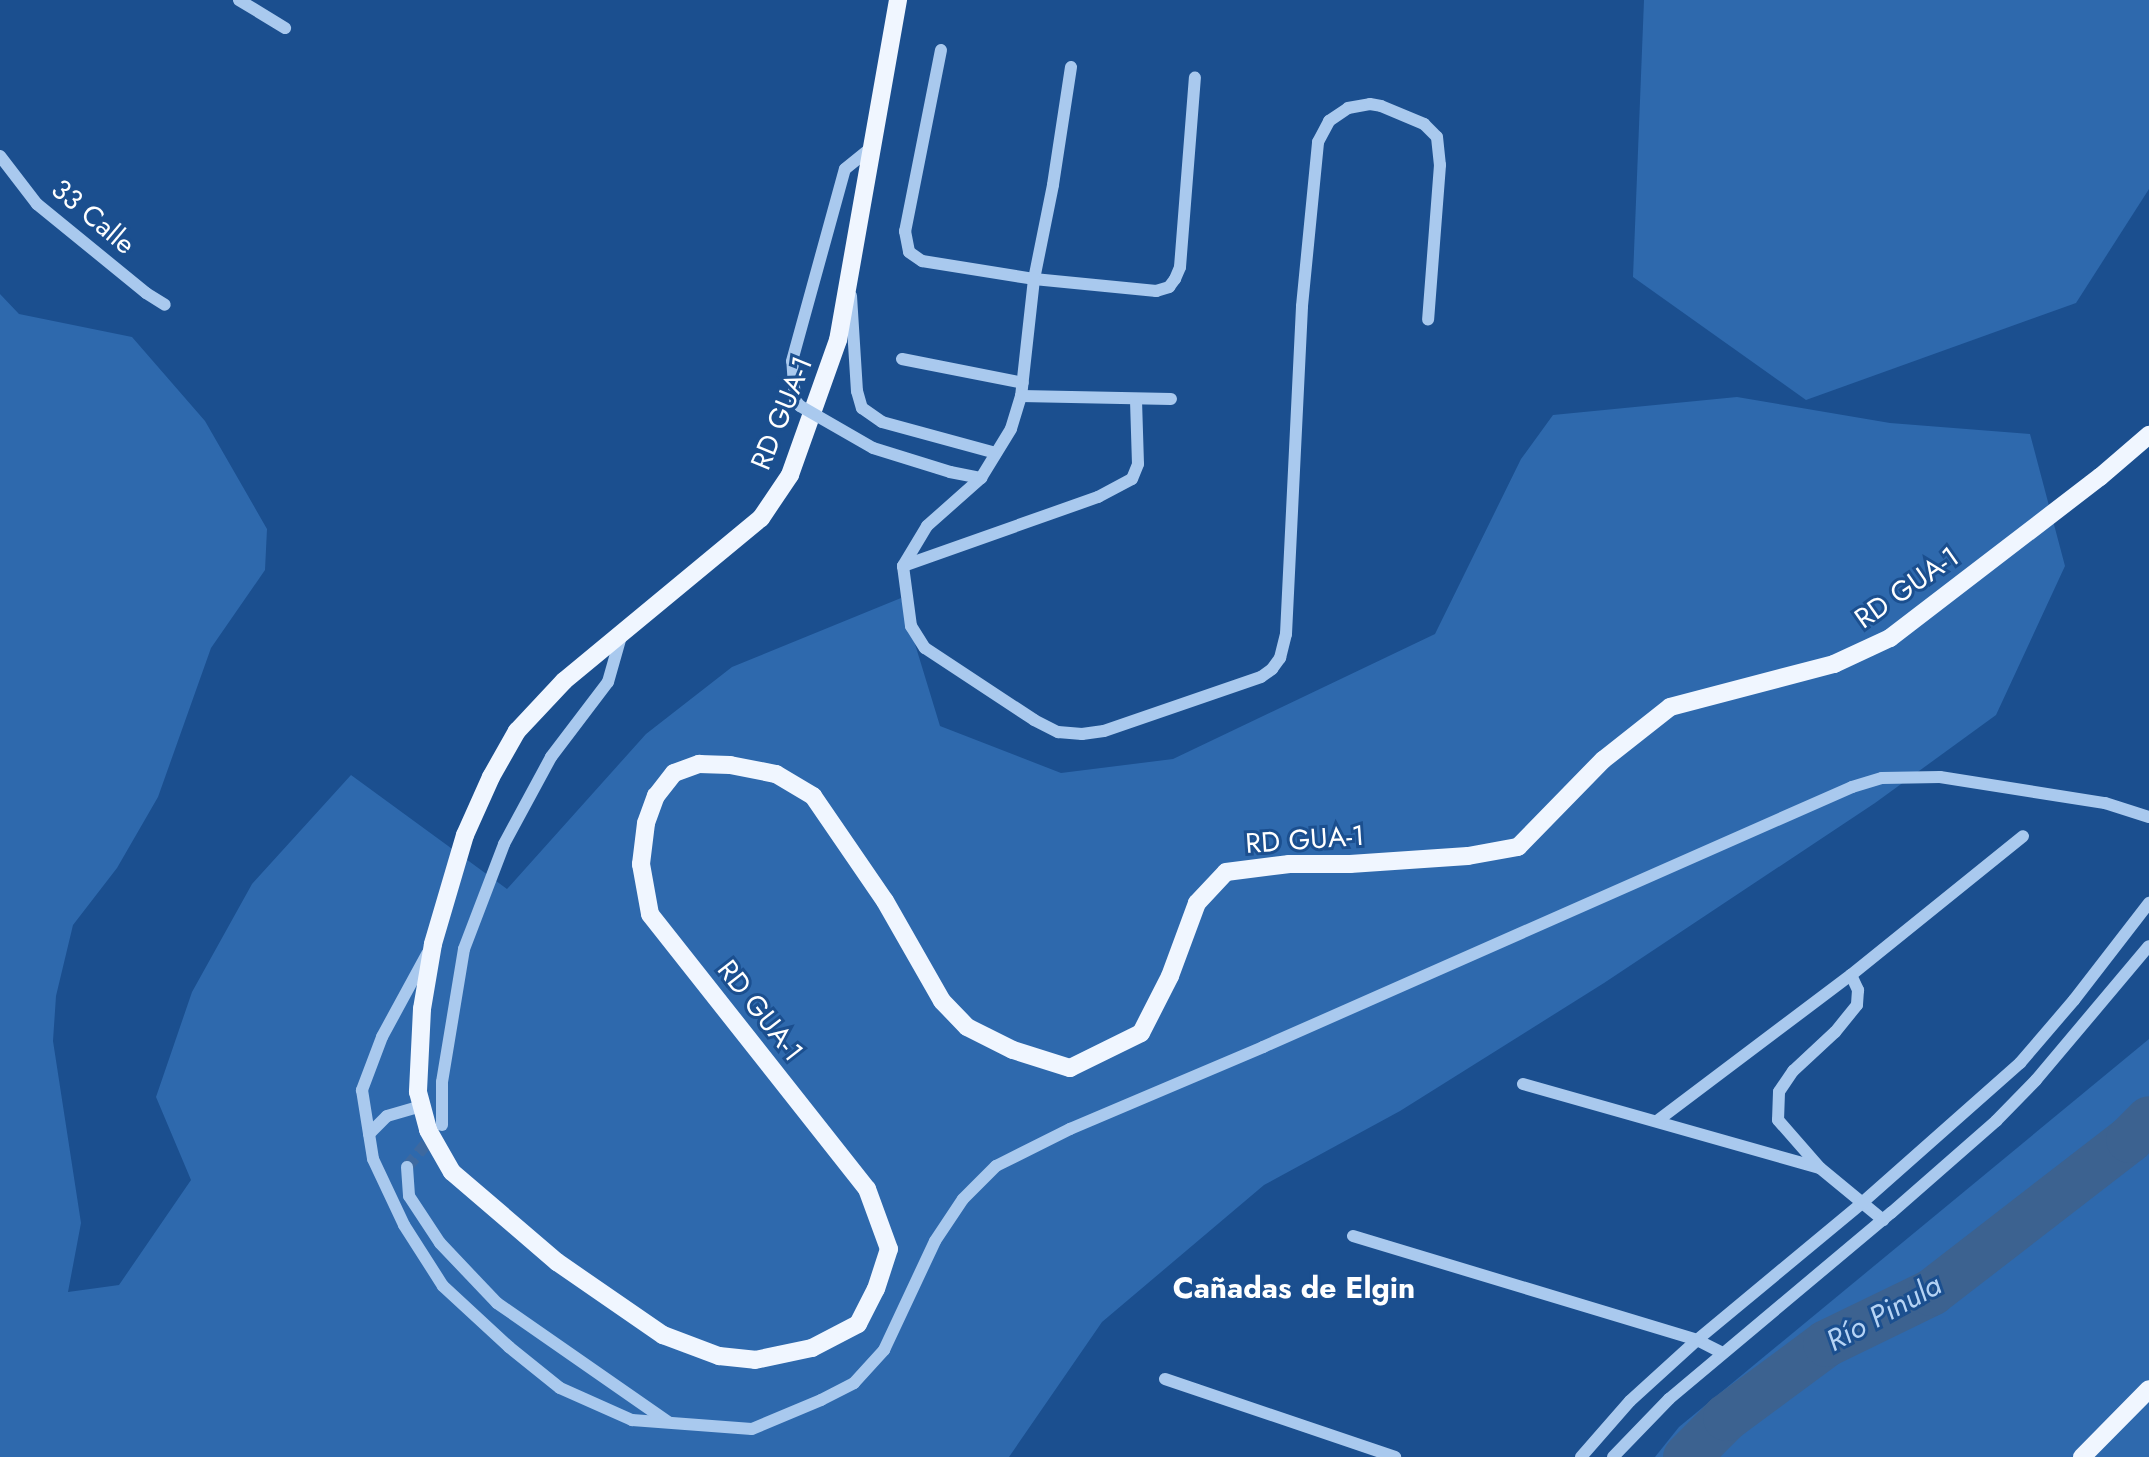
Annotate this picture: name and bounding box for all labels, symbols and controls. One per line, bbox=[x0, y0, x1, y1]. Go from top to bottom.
street label: 33 Calle bbox=[44, 172, 142, 262]
street label: RD GUA-1 bbox=[744, 351, 820, 475]
street label: RD GUA-1 bbox=[1848, 540, 1966, 636]
street label: RD GUA-1 bbox=[1244, 819, 1366, 861]
street label: RD GUA-1 bbox=[710, 954, 810, 1068]
water label: Río Pinula bbox=[1820, 1267, 1948, 1359]
district label: Cañadas de Elgin bbox=[1173, 1270, 1415, 1306]

